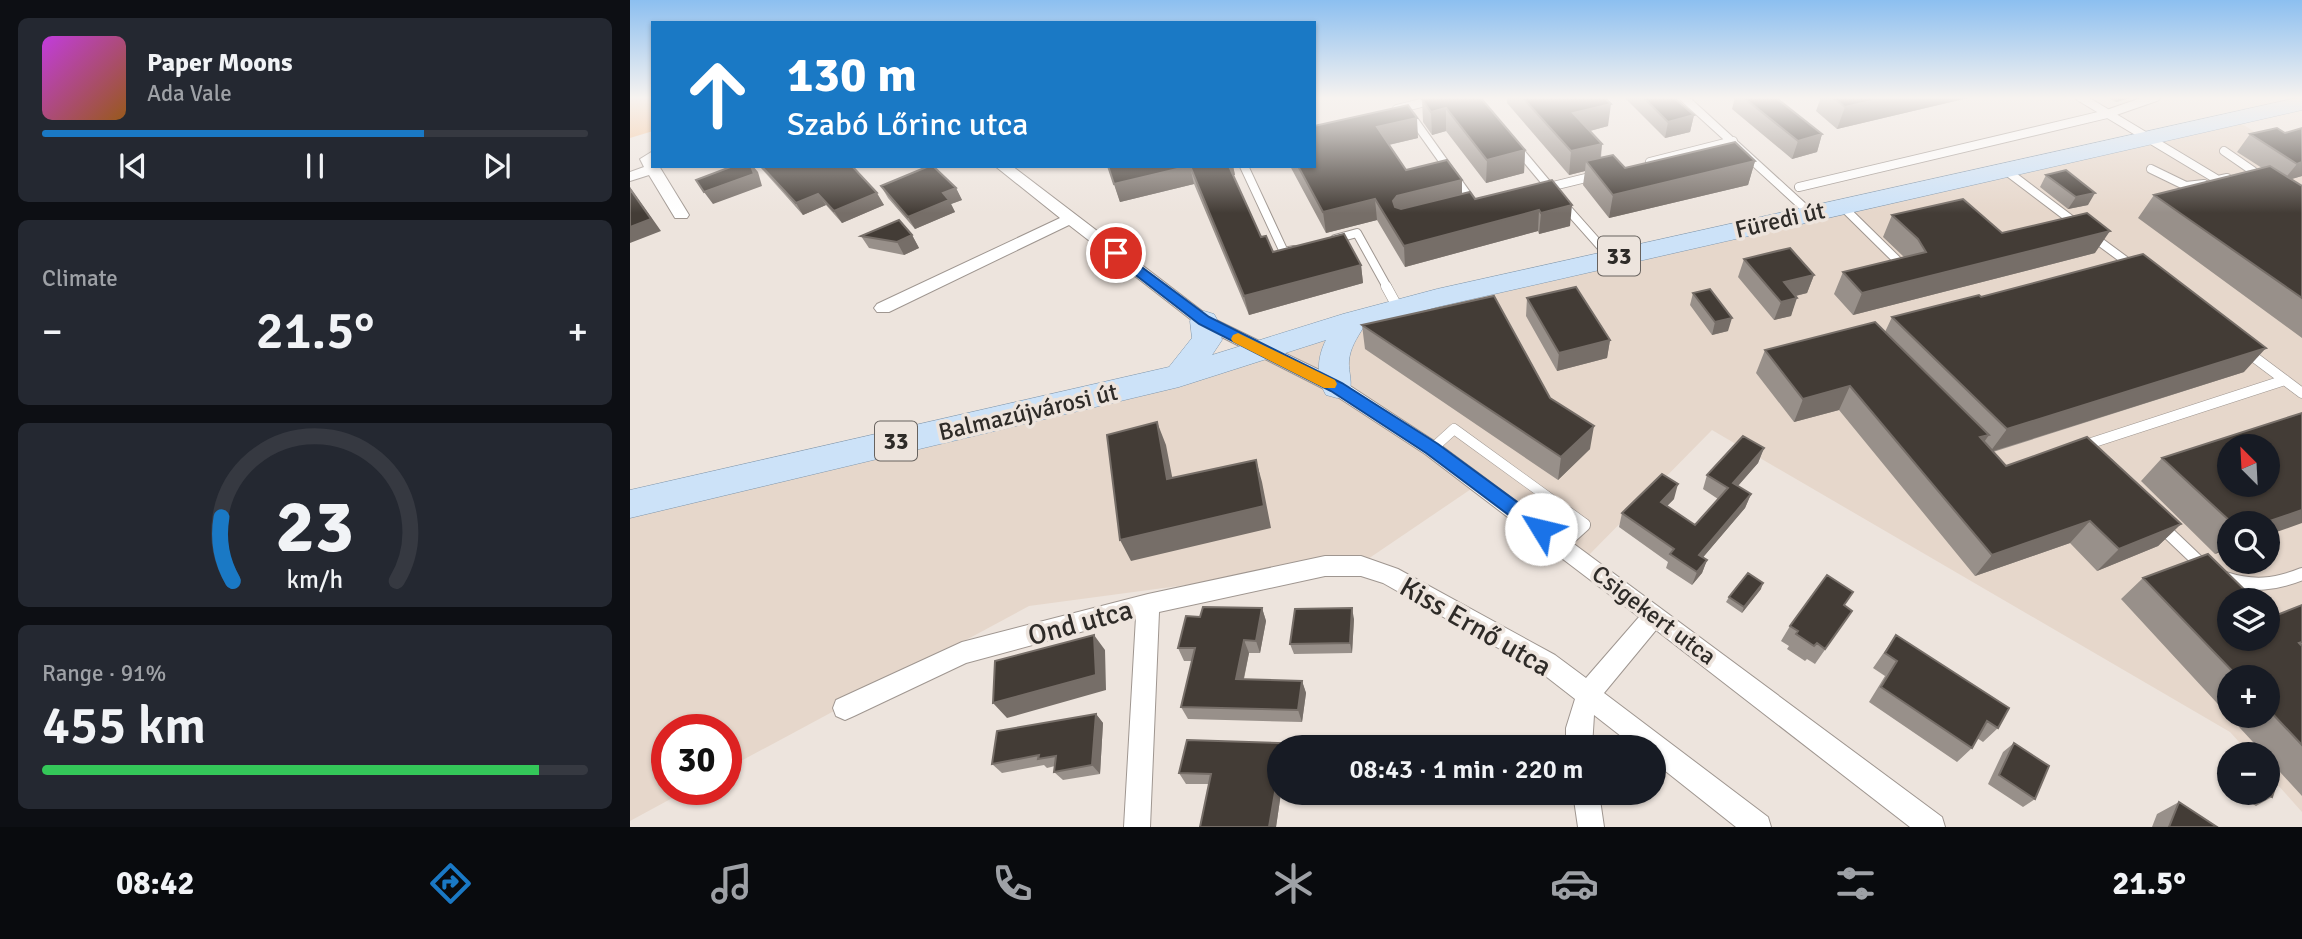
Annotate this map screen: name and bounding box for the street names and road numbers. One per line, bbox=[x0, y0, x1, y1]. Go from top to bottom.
street label: Füredi út bbox=[1732, 195, 1828, 245]
road number: 33 bbox=[1598, 236, 1640, 276]
street label: Balmazújvárosi út bbox=[935, 377, 1121, 447]
road number: 33 bbox=[875, 422, 917, 461]
street label: Csigekert utca bbox=[1586, 559, 1722, 671]
street label: Kiss Ernő utca bbox=[1394, 570, 1557, 684]
street label: Ond utca bbox=[1024, 593, 1136, 653]

